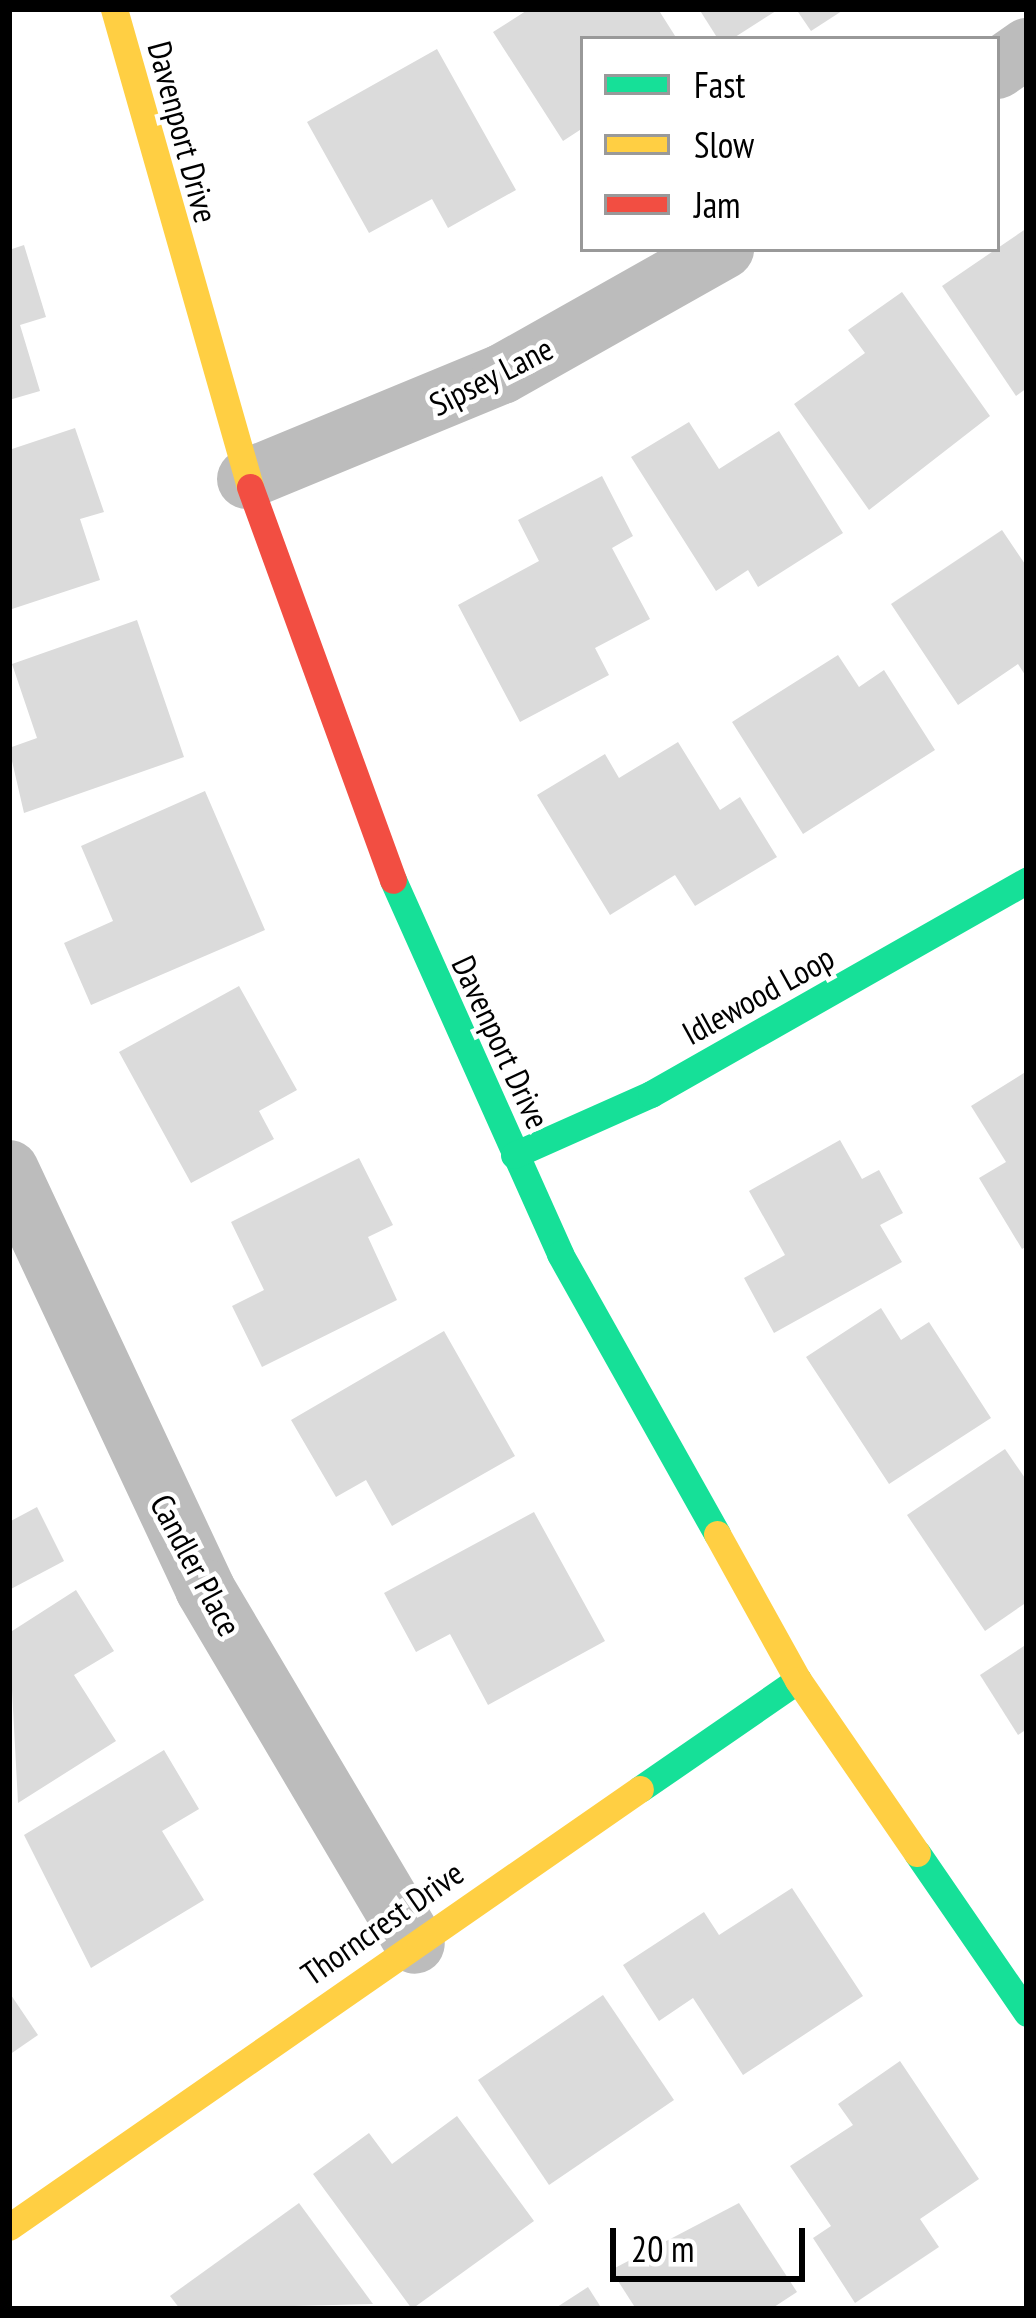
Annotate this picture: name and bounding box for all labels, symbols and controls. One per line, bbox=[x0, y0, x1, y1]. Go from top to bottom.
legend bbox=[580, 36, 1000, 252]
street label: Davenport Drive bbox=[140, 37, 226, 227]
text: Fast bbox=[694, 61, 745, 108]
text: Slow bbox=[694, 121, 754, 168]
text: Jam bbox=[694, 181, 741, 228]
street label: Sipsey Lane bbox=[422, 328, 560, 424]
street label: Idlewood Loop bbox=[675, 937, 841, 1053]
street label: Davenport Drive bbox=[444, 949, 558, 1135]
street label: Candler Place bbox=[142, 1487, 250, 1643]
street label: Thorncrest Drive bbox=[293, 1853, 471, 1993]
scale bar bbox=[616, 2204, 811, 2278]
text: 20 m bbox=[631, 2225, 694, 2272]

